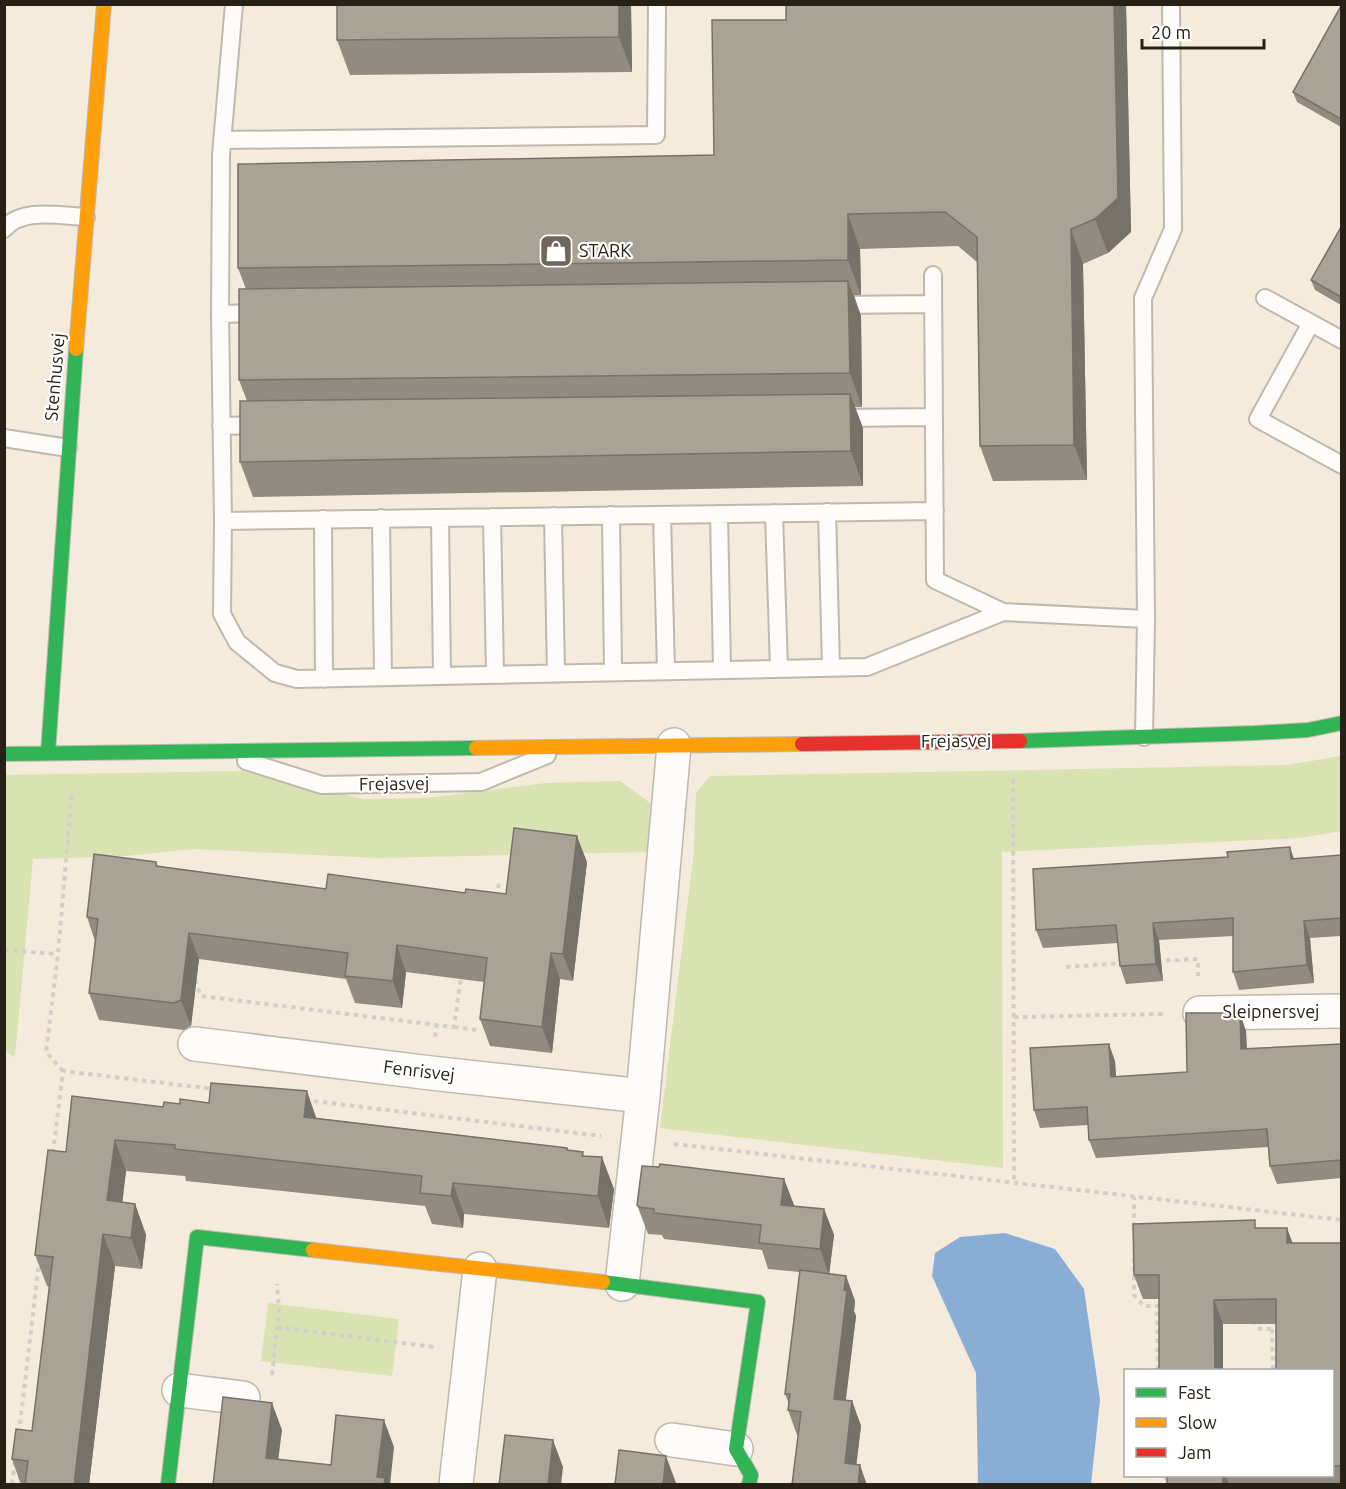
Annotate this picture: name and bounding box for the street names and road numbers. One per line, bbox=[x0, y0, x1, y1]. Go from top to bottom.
street label: Stenhusvej bbox=[40, 332, 68, 422]
street label: Frejasvej bbox=[921, 729, 991, 751]
street label: Frejasvej bbox=[359, 772, 429, 794]
street label: Sleipnersvej bbox=[1223, 1001, 1319, 1021]
street label: Fenrisvej bbox=[382, 1056, 456, 1084]

